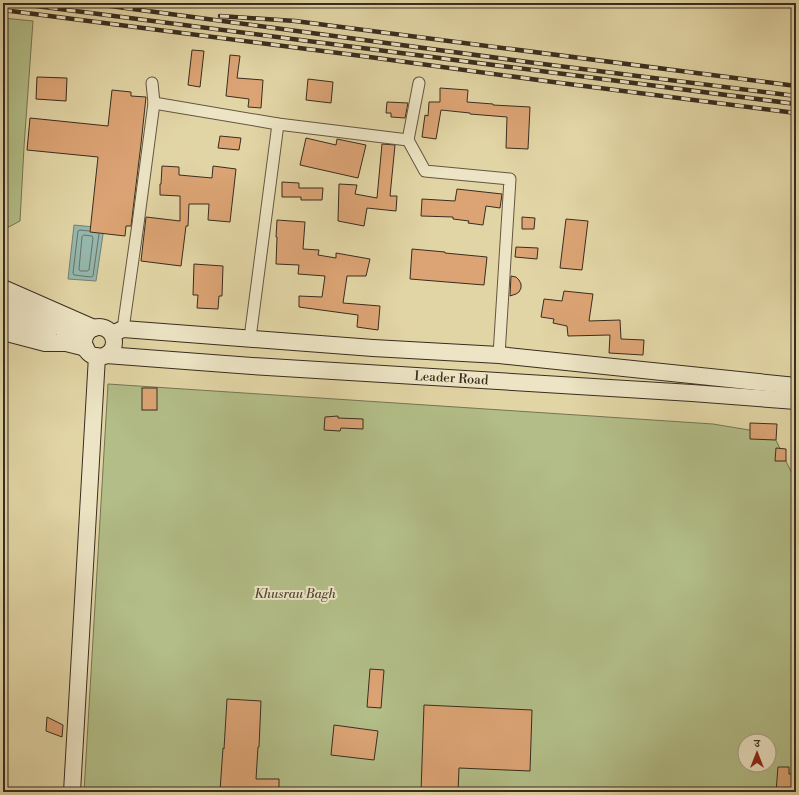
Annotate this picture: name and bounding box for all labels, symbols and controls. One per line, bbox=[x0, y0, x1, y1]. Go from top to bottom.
street label: Leader Road bbox=[414, 368, 489, 389]
park label: Khusrau Bagh bbox=[254, 586, 336, 602]
north arrow bbox=[737, 733, 777, 773]
text: उ bbox=[753, 737, 761, 751]

